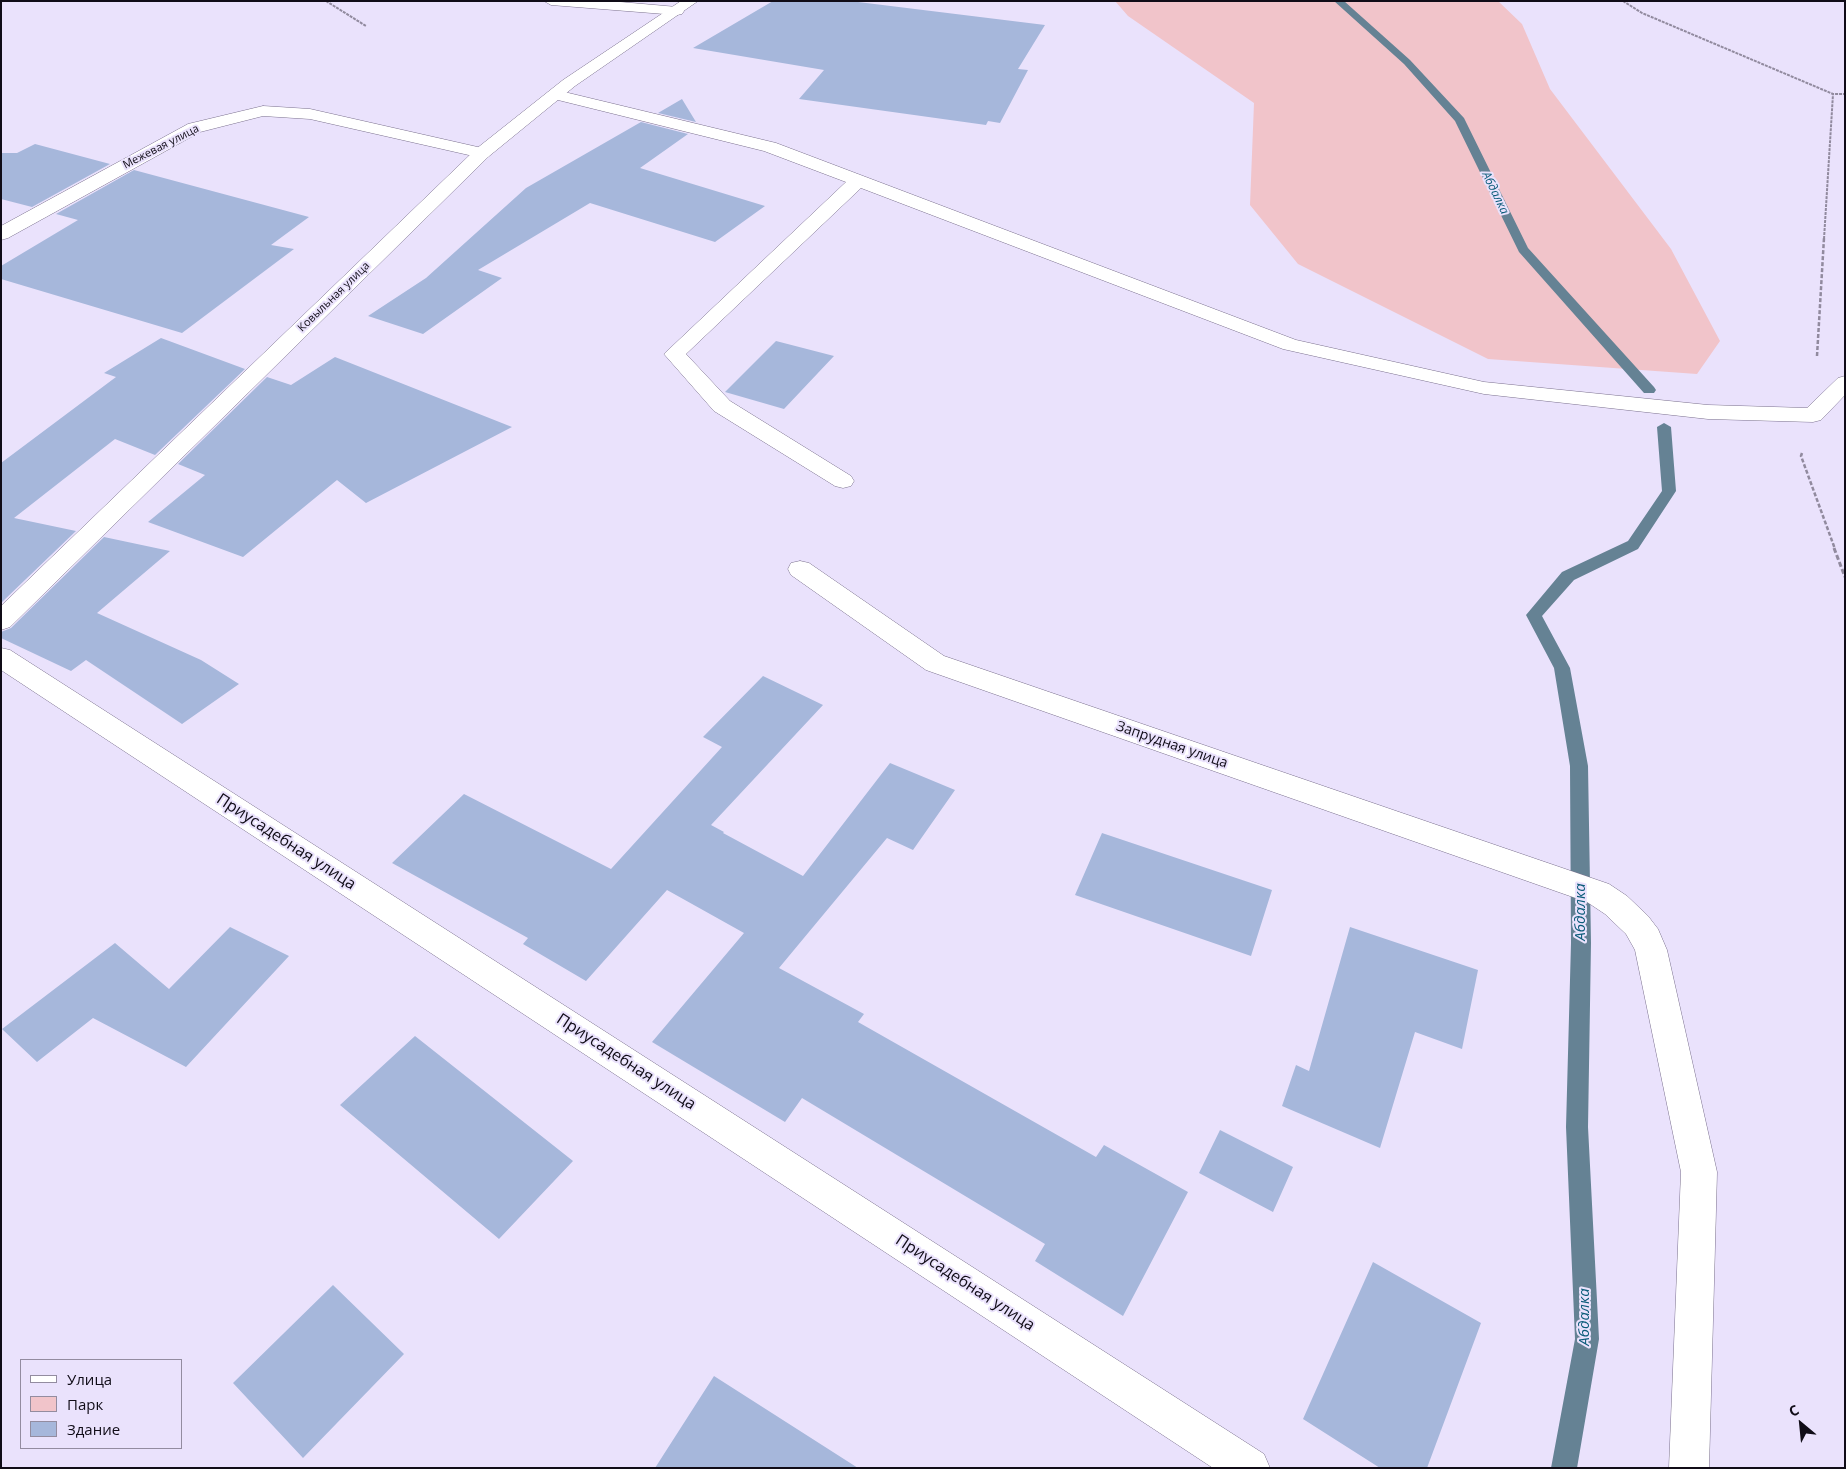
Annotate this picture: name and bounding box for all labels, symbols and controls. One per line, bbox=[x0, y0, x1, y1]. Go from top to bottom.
street label: Межевая улица bbox=[121, 122, 201, 172]
water label: Абдалка bbox=[1478, 169, 1512, 217]
street label: Ковыльная улица bbox=[295, 259, 373, 335]
street label: Запрудная улица bbox=[1114, 718, 1230, 772]
street label: Приусадебная улица bbox=[213, 790, 359, 894]
water label: Абдалка bbox=[1572, 883, 1590, 941]
street label: Приусадебная улица bbox=[553, 1010, 699, 1114]
street label: Приусадебная улица bbox=[892, 1231, 1038, 1335]
water label: Абдалка bbox=[1576, 1288, 1594, 1346]
legend bbox=[20, 1359, 182, 1449]
text: Улица bbox=[67, 1369, 112, 1389]
text: Парк bbox=[67, 1394, 103, 1414]
north arrow bbox=[1776, 1399, 1826, 1449]
text: С bbox=[1785, 1400, 1802, 1421]
text: Здание bbox=[67, 1419, 120, 1439]

